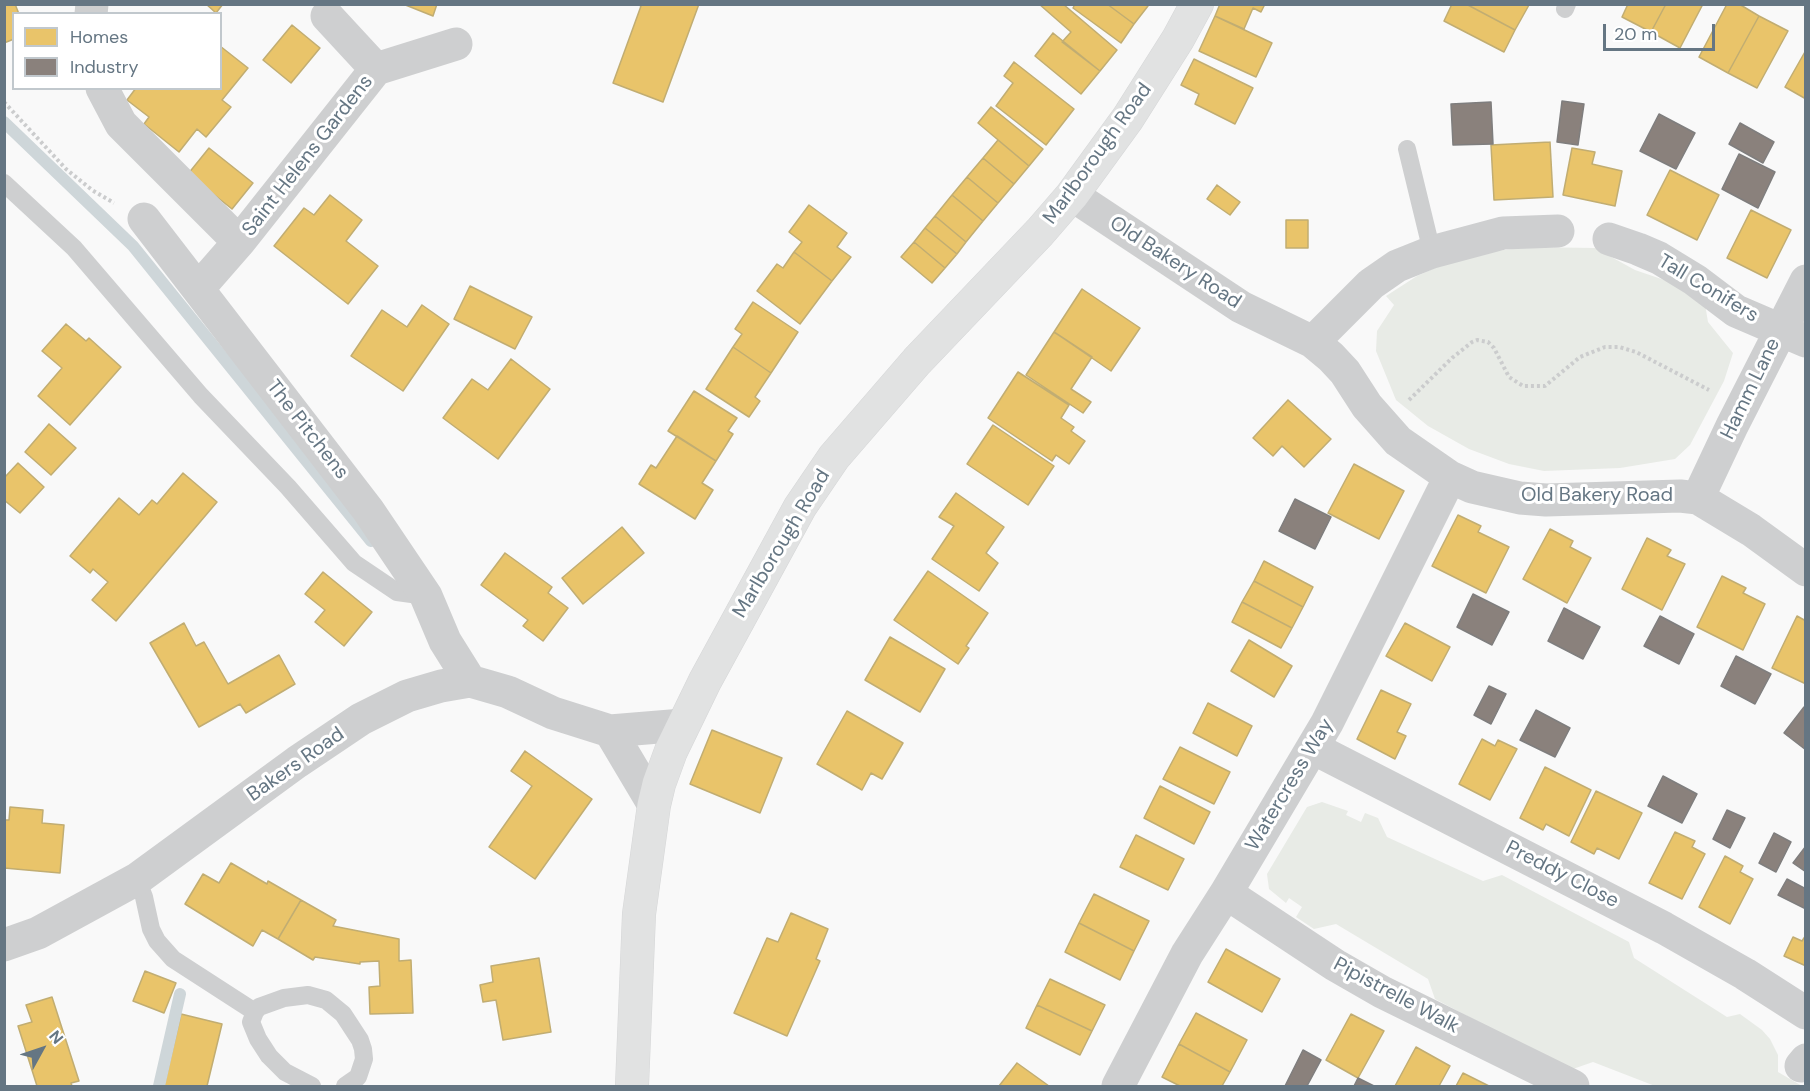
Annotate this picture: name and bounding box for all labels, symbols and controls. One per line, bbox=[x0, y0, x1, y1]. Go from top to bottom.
legend bbox=[12, 12, 222, 90]
scale bar bbox=[1606, 12, 1718, 50]
text: 20 m bbox=[1614, 22, 1657, 46]
text: Homes bbox=[70, 25, 128, 49]
text: Industry bbox=[70, 55, 139, 79]
street label: Saint Helens Gardens bbox=[238, 71, 378, 241]
street label: Marlborough Road bbox=[1039, 79, 1157, 229]
street label: Old Bakery Road bbox=[1105, 212, 1245, 314]
street label: Tall Conifers bbox=[1654, 250, 1762, 328]
street label: Hamm Lane bbox=[1716, 334, 1786, 444]
street label: The Pitchens bbox=[261, 376, 353, 484]
street label: Marlborough Road bbox=[728, 465, 836, 623]
street label: Old Bakery Road bbox=[1521, 484, 1673, 508]
street label: Watercress Way bbox=[1241, 714, 1339, 856]
street label: Bakers Road bbox=[243, 723, 349, 807]
street label: Preddy Close bbox=[1502, 836, 1622, 914]
street label: Pipistrelle Walk bbox=[1329, 953, 1463, 1039]
north arrow bbox=[12, 1019, 72, 1079]
text: N bbox=[44, 1026, 68, 1048]

